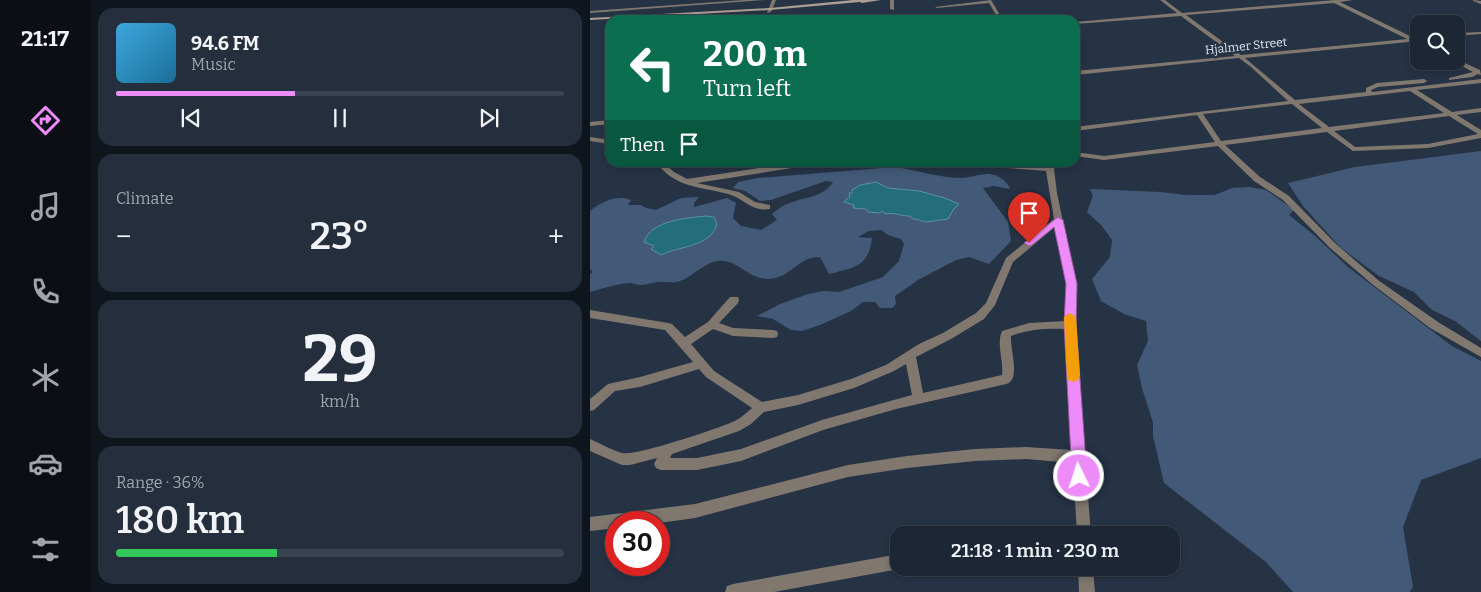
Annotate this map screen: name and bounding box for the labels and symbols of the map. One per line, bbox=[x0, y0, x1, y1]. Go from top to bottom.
street label: Hjalmer Street bbox=[1204, 35, 1288, 57]
pin bbox=[1008, 192, 1050, 243]
position arrow bbox=[1052, 449, 1104, 501]
speed limit sign: 30 bbox=[605, 511, 670, 576]

